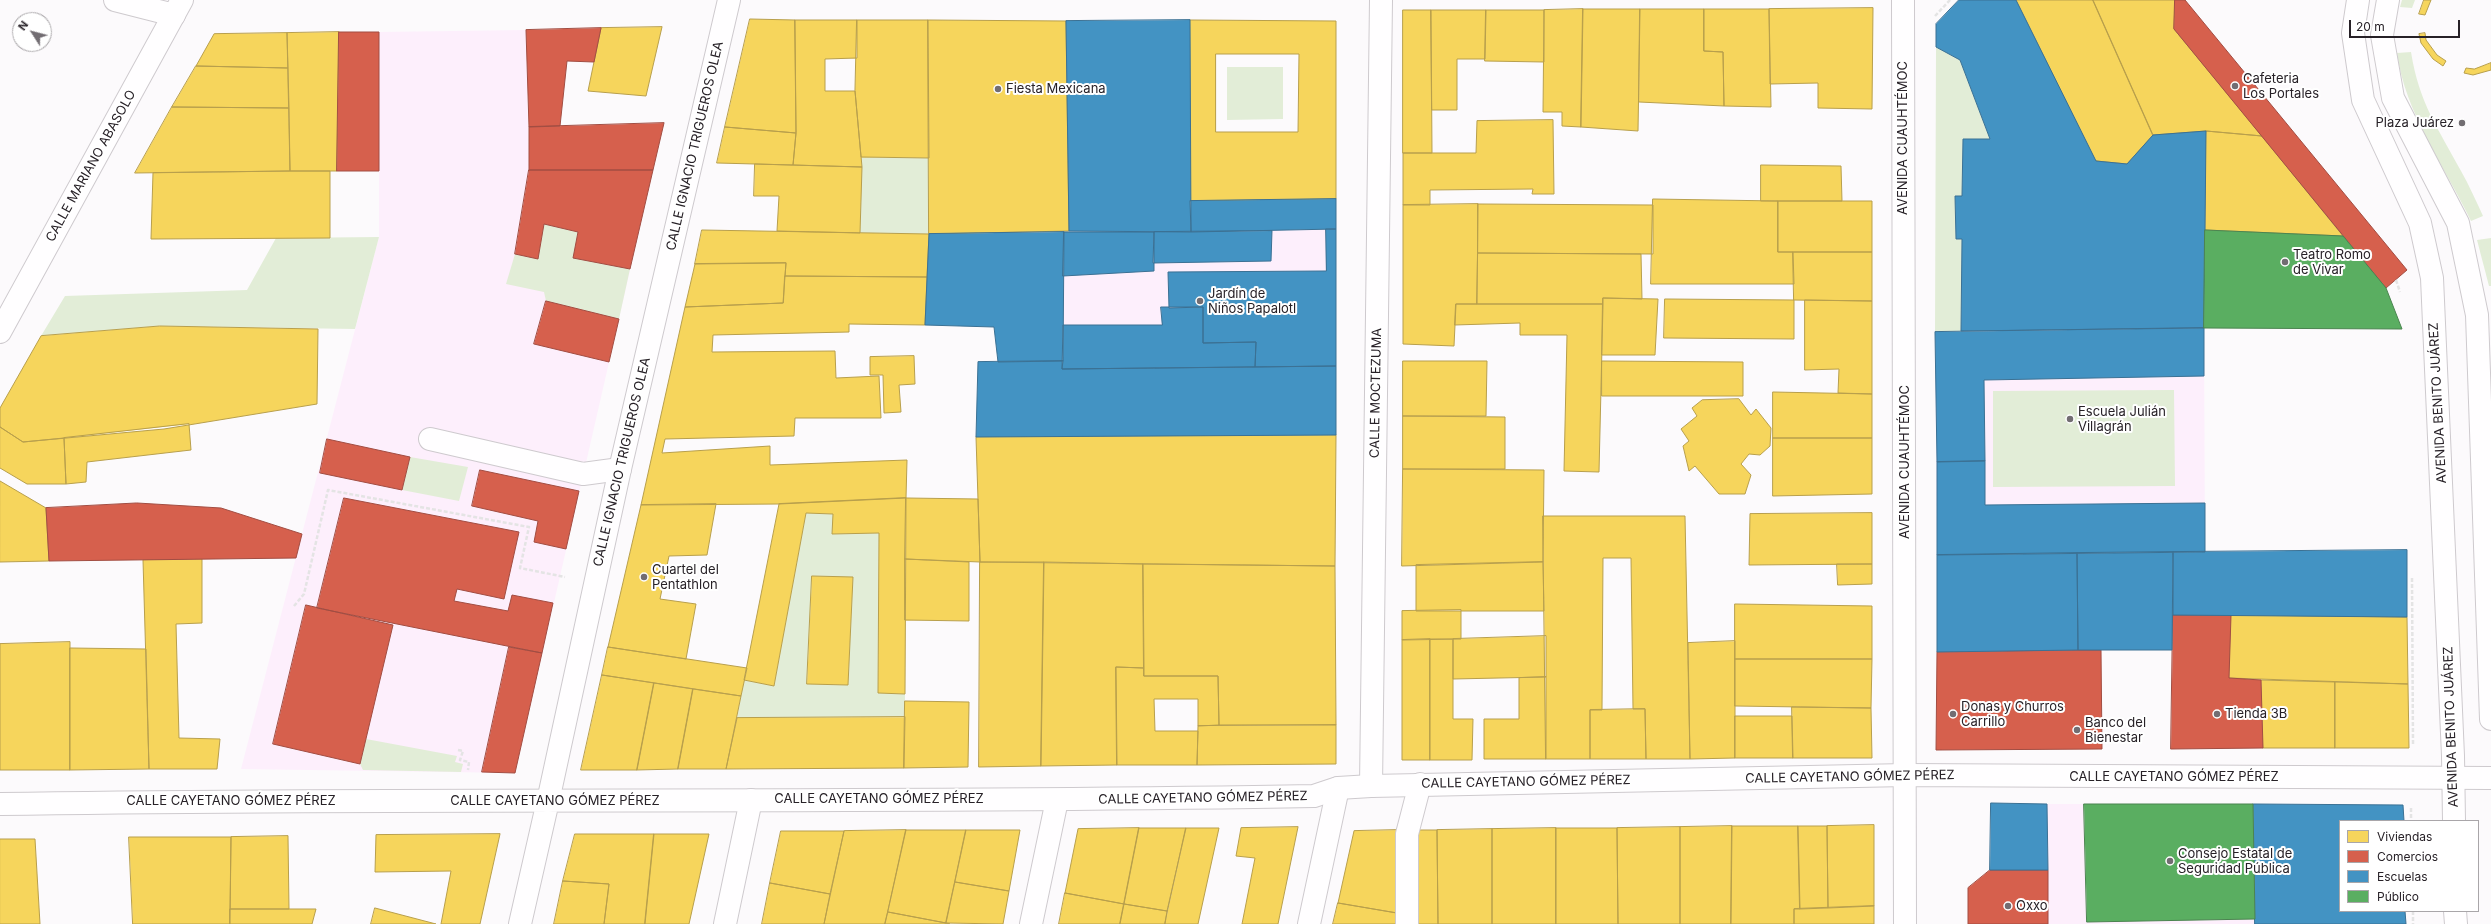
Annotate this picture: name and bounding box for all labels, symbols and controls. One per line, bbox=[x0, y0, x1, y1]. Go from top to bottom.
north arrow bbox=[12, 12, 52, 52]
scale bar bbox=[2351, 12, 2462, 38]
text: N bbox=[15, 18, 31, 33]
text: 20 m bbox=[2356, 19, 2385, 34]
street label: CALLE IGNACIO TRIGUEROS OLEA bbox=[663, 40, 727, 252]
street label: AVENIDA CUAUHTÉMOC bbox=[1895, 61, 1911, 215]
place label: Cafeteria Los Portales bbox=[2243, 71, 2319, 102]
place label: Fiesta Mexicana bbox=[1006, 81, 1106, 97]
marker: Cafeteria Los Portales bbox=[2230, 81, 2240, 91]
marker: Fiesta Mexicana bbox=[993, 84, 1003, 94]
street label: CALLE MARIANO ABASOLO bbox=[43, 87, 139, 245]
place label: Plaza Juárez bbox=[2375, 115, 2454, 131]
marker: Plaza Juárez bbox=[2457, 118, 2467, 128]
place label: Teatro Romo de Vivar bbox=[2293, 247, 2371, 278]
marker: Teatro Romo de Vivar bbox=[2280, 257, 2290, 267]
place label: Jardín de Niños Papalotl bbox=[1208, 286, 1296, 317]
marker: Jardín de Niños Papalotl bbox=[1195, 296, 1205, 306]
street label: AVENIDA BENITO JUÁREZ bbox=[2426, 322, 2450, 484]
street label: CALLE MOCTEZUMA bbox=[1367, 328, 1385, 458]
street label: CALLE IGNACIO TRIGUEROS OLEA bbox=[590, 356, 654, 568]
street label: AVENIDA CUAUHTÉMOC bbox=[1897, 385, 1913, 539]
place label: Escuela Julián Villagrán bbox=[2078, 404, 2166, 435]
marker: Escuela Julián Villagrán bbox=[2065, 414, 2075, 424]
place label: Cuartel del Pentathlon bbox=[652, 562, 719, 593]
marker: Cuartel del Pentathlon bbox=[639, 572, 649, 582]
street label: AVENIDA BENITO JUÁREZ bbox=[2440, 646, 2462, 808]
place label: Donas y Churros Carrillo bbox=[1961, 699, 2064, 730]
place label: Tienda 3B bbox=[2225, 706, 2287, 722]
marker: Donas y Churros Carrillo bbox=[1948, 709, 1958, 719]
marker: Tienda 3B bbox=[2212, 709, 2222, 719]
place label: Banco del Bienestar bbox=[2085, 715, 2146, 746]
marker: Banco del Bienestar bbox=[2072, 725, 2082, 735]
street label: CALLE CAYETANO GÓMEZ PÉREZ bbox=[1745, 767, 1955, 787]
street label: CALLE CAYETANO GÓMEZ PÉREZ bbox=[2069, 769, 2279, 785]
street label: CALLE CAYETANO GÓMEZ PÉREZ bbox=[1421, 772, 1631, 792]
street label: CALLE CAYETANO GÓMEZ PÉREZ bbox=[1098, 788, 1308, 808]
street label: CALLE CAYETANO GÓMEZ PÉREZ bbox=[774, 791, 984, 807]
street label: CALLE CAYETANO GÓMEZ PÉREZ bbox=[126, 793, 336, 809]
street label: CALLE CAYETANO GÓMEZ PÉREZ bbox=[450, 793, 660, 809]
legend bbox=[2339, 820, 2479, 912]
text: Viviendas bbox=[2377, 829, 2432, 844]
place label: Consejo Estatal de Seguridad Pública bbox=[2178, 846, 2292, 877]
text: Comercios bbox=[2377, 849, 2438, 864]
marker: Consejo Estatal de Seguridad Pública bbox=[2165, 856, 2175, 866]
text: Escuelas bbox=[2377, 869, 2427, 884]
text: Público bbox=[2377, 889, 2419, 904]
place label: Oxxo bbox=[2016, 898, 2048, 914]
marker: Oxxo bbox=[2003, 901, 2013, 911]

